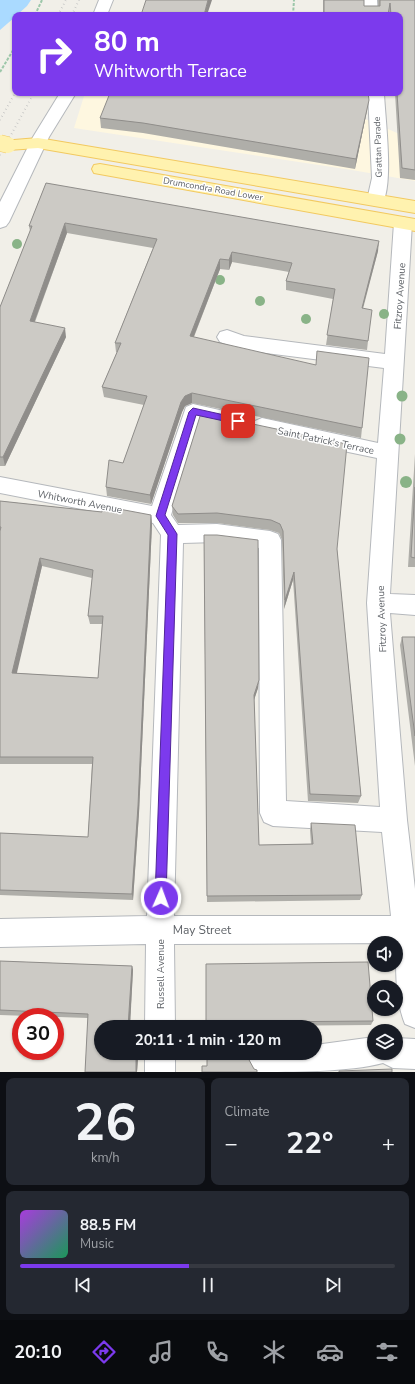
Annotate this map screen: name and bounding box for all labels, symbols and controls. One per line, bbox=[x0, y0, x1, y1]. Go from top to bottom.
text: 80 m bbox=[94, 23, 160, 61]
icon: right bbox=[28, 28, 80, 80]
text: Whitworth Terrace bbox=[94, 59, 247, 83]
street label: Grattan Parade bbox=[371, 116, 385, 178]
street label: Drumcondra Road Lower bbox=[162, 174, 264, 204]
street label: Fitzroy Avenue bbox=[391, 262, 409, 330]
pin bbox=[221, 404, 255, 438]
icon: arrive bbox=[227, 410, 249, 432]
street label: Saint Patrick's Terrace bbox=[276, 424, 375, 458]
street label: Whitworth Avenue bbox=[36, 487, 123, 517]
street label: Fitzroy Avenue bbox=[374, 585, 390, 653]
position arrow bbox=[140, 877, 182, 919]
street label: May Street bbox=[173, 922, 232, 938]
map controls bbox=[367, 936, 403, 1060]
button: sound bbox=[367, 936, 403, 972]
street label: Russell Avenue bbox=[154, 939, 168, 1009]
button: search bbox=[367, 980, 403, 1016]
speed limit sign: 30 bbox=[12, 1008, 64, 1060]
button: layers bbox=[367, 1024, 403, 1060]
text: 20:11 · 1 min · 120 m bbox=[135, 1030, 281, 1050]
text: 26 bbox=[74, 1087, 136, 1158]
text: Climate bbox=[225, 1103, 270, 1121]
text: 22° bbox=[286, 1123, 333, 1164]
text: − bbox=[225, 1129, 238, 1159]
text: + bbox=[382, 1129, 395, 1159]
text: km/h bbox=[91, 1149, 120, 1167]
text: 88.5 FM bbox=[80, 1215, 136, 1235]
text: Music bbox=[80, 1235, 114, 1253]
icon: previous bbox=[72, 1274, 94, 1296]
icon: pause bbox=[197, 1274, 219, 1296]
icon: next bbox=[322, 1274, 344, 1296]
icon: directions bbox=[90, 1338, 118, 1366]
icon: music bbox=[147, 1338, 175, 1366]
icon: phone bbox=[203, 1338, 231, 1366]
icon: climate bbox=[260, 1338, 288, 1366]
icon: car bbox=[316, 1338, 344, 1366]
icon: filters bbox=[373, 1338, 401, 1366]
text: 20:10 bbox=[14, 1340, 62, 1364]

